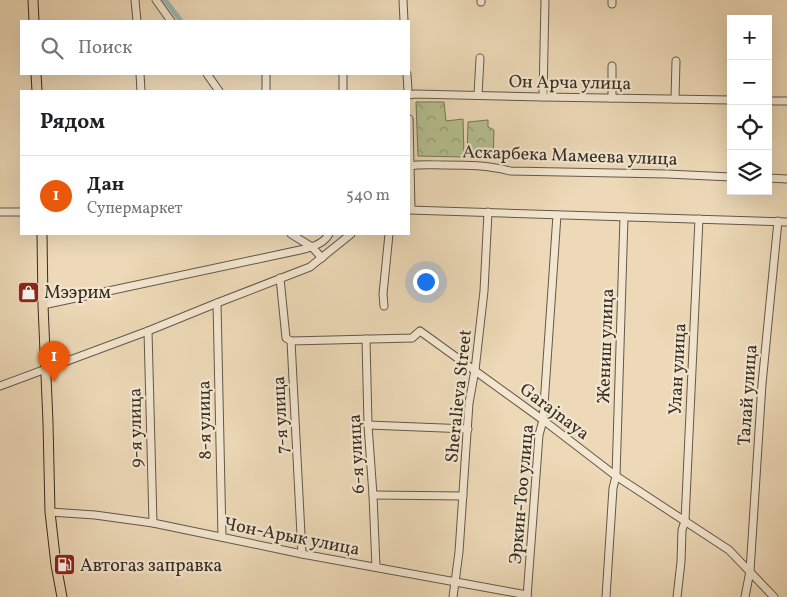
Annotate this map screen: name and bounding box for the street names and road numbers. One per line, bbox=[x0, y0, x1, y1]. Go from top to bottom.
street label: Он Арча улица bbox=[509, 70, 631, 97]
street label: Аскарбека Мамеева улица bbox=[462, 140, 678, 173]
street label: Жениш улица bbox=[592, 288, 621, 404]
street label: Улан улица bbox=[664, 322, 693, 416]
street label: Sheralieva Street bbox=[440, 328, 479, 464]
street label: Талай улица bbox=[732, 344, 765, 447]
street label: 7-я улица bbox=[267, 375, 296, 455]
street label: Garajnaya bbox=[514, 378, 594, 447]
street label: 8-я улица bbox=[192, 380, 219, 460]
street label: 9-я улица bbox=[123, 388, 150, 468]
street label: 6-я улица bbox=[343, 413, 372, 494]
street label: Эркин-Тоо улица bbox=[504, 423, 541, 565]
street label: Чон-Арык улица bbox=[222, 512, 362, 563]

